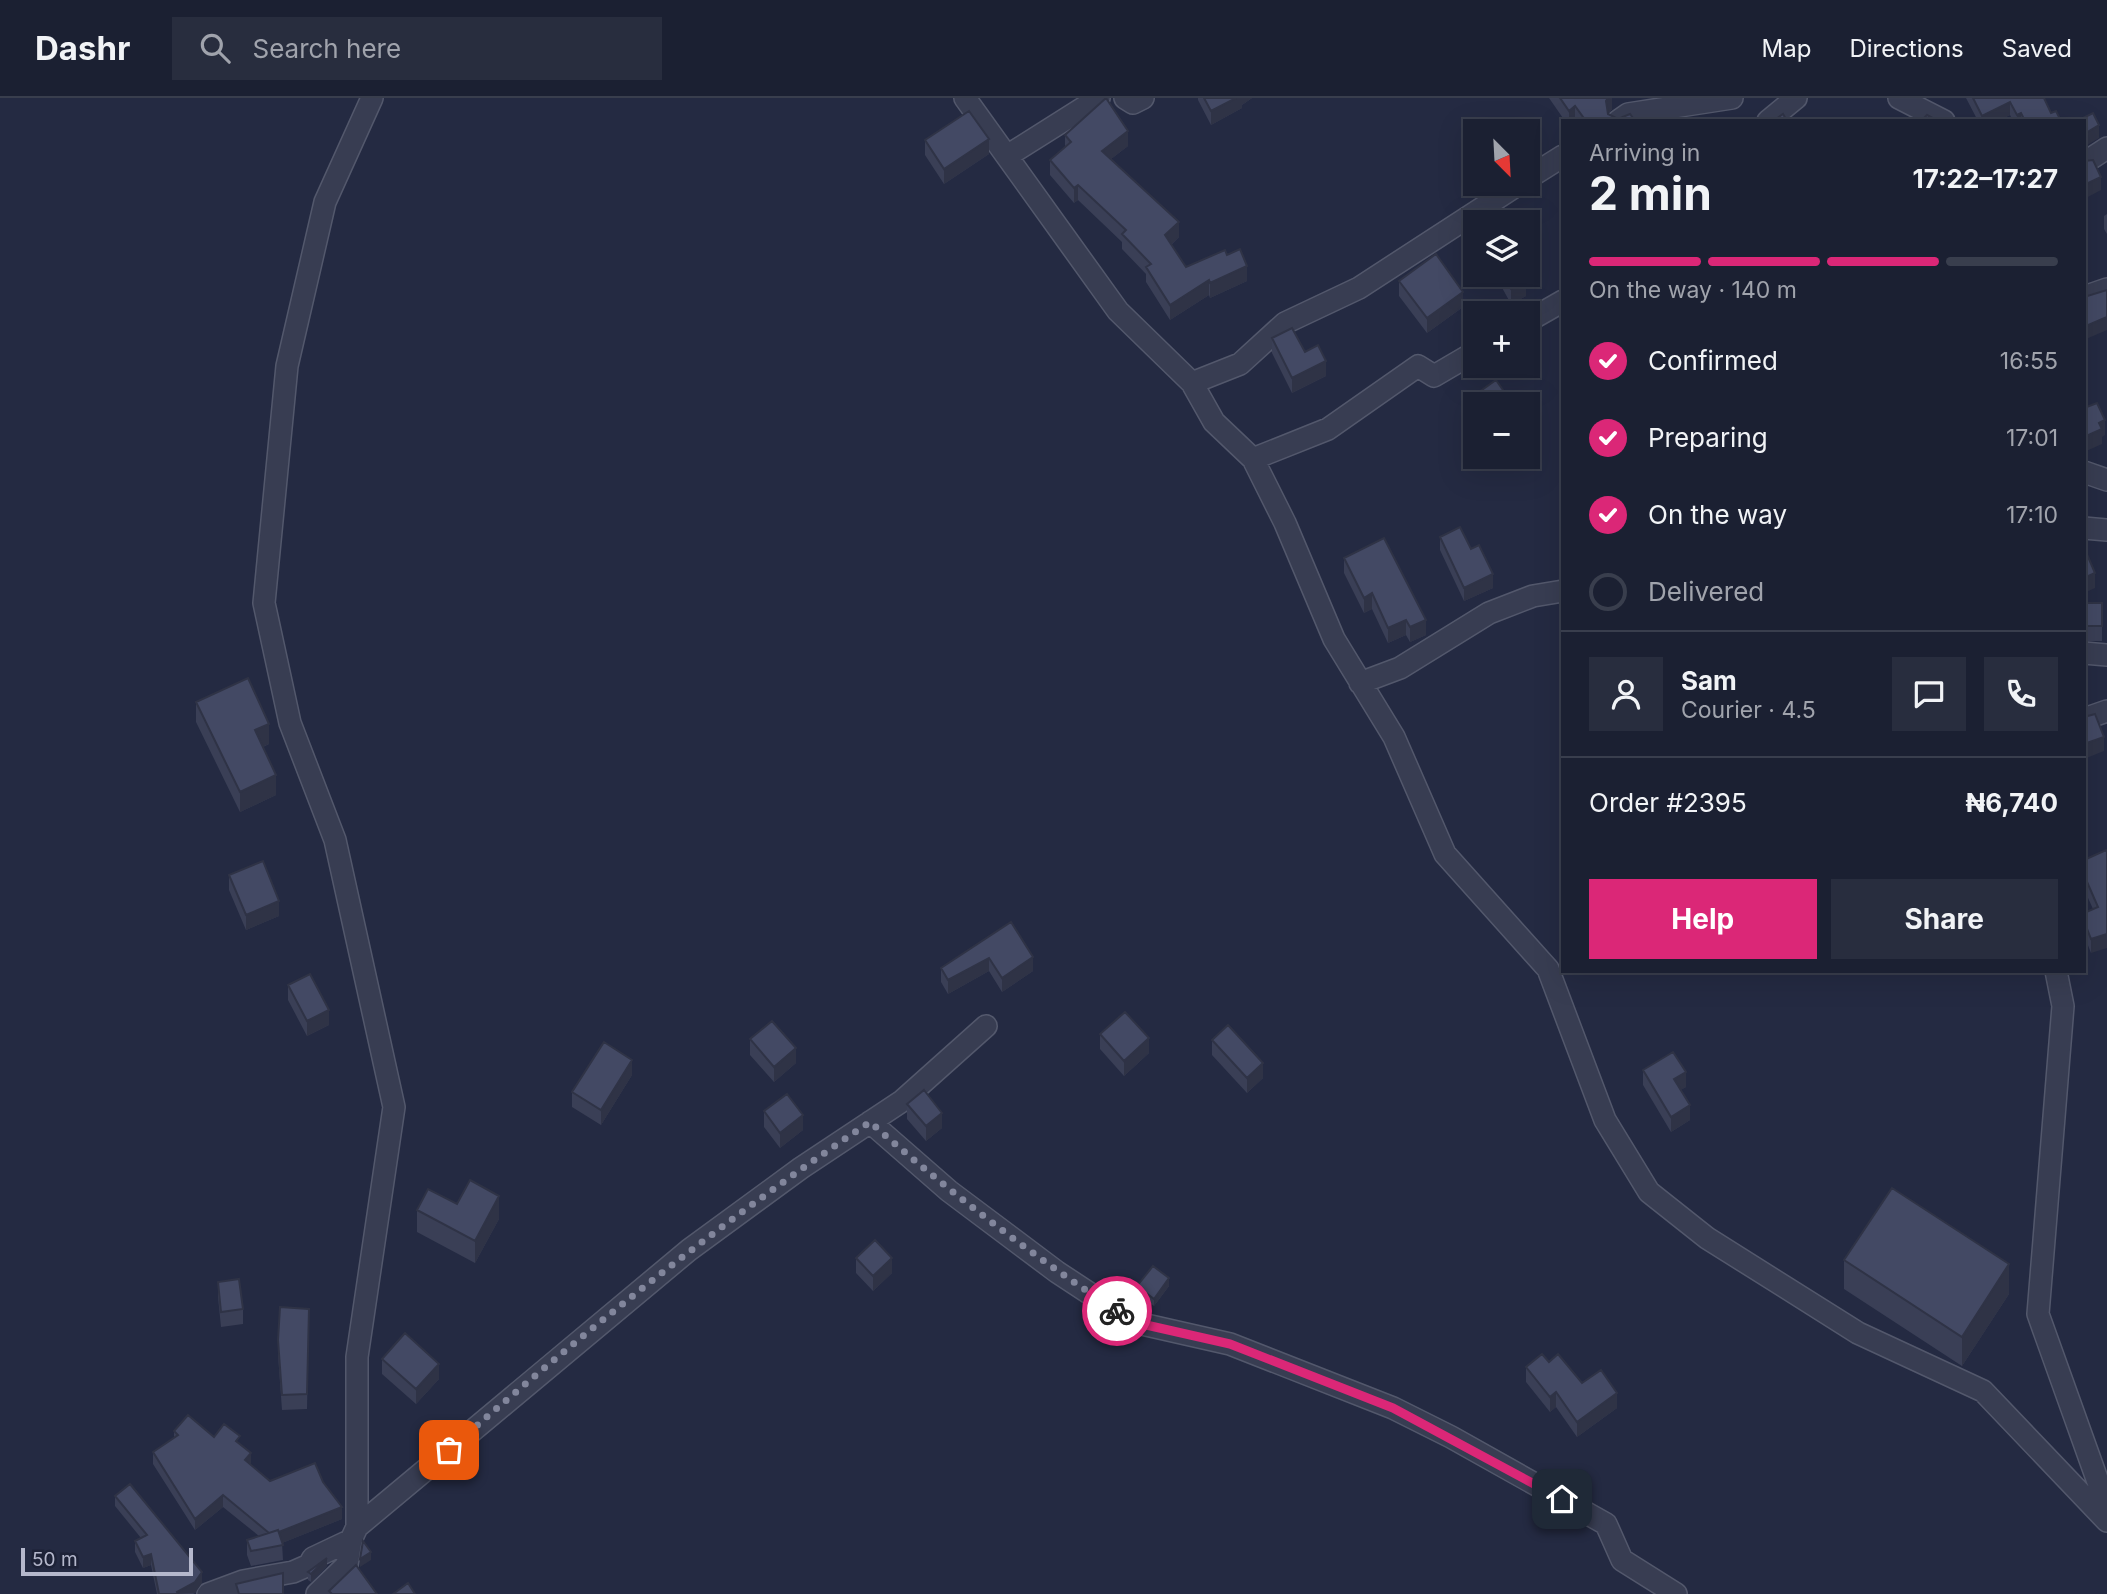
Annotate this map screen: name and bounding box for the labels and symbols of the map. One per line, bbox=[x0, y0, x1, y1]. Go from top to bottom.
north arrow bbox=[1463, 119, 1540, 196]
courier bbox=[1082, 1276, 1152, 1346]
pin bbox=[419, 1420, 479, 1480]
pin bbox=[1532, 1469, 1592, 1529]
scale bar bbox=[21, 1545, 192, 1577]

